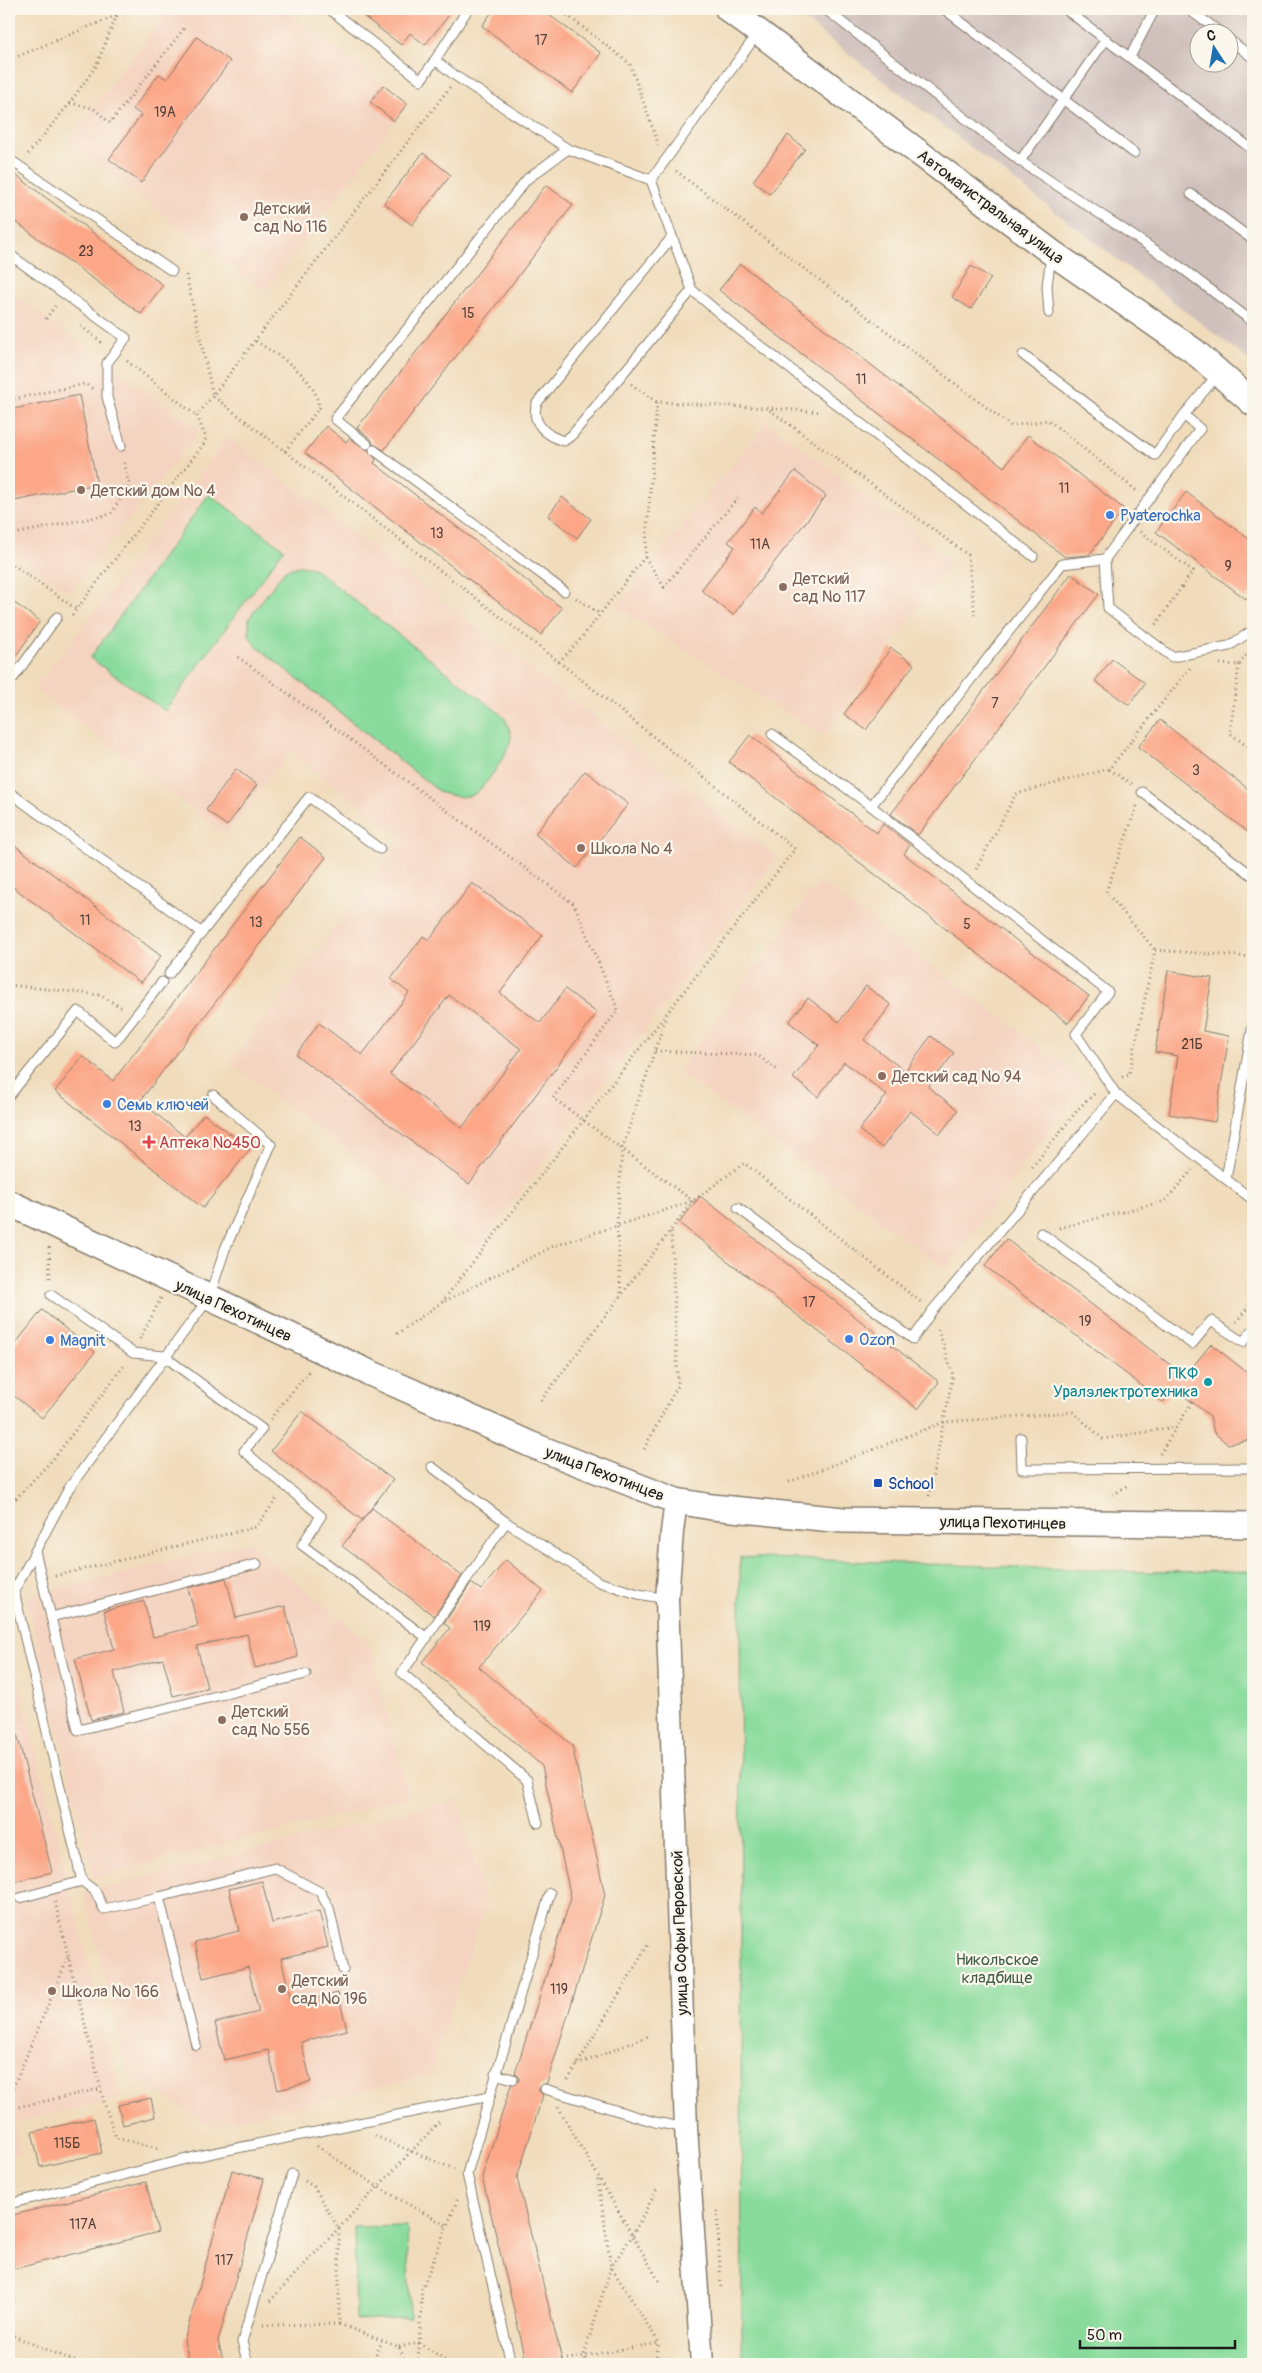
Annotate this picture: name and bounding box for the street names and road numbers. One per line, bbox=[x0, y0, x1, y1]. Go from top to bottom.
street label: Автомагистральная улица bbox=[913, 145, 1068, 268]
street label: улица Пехотинцев bbox=[171, 1275, 295, 1347]
street label: улица Пехотинцев bbox=[541, 1442, 667, 1506]
street label: улица Пехотинцев bbox=[939, 1512, 1066, 1534]
street label: улица Софьи Перовской bbox=[667, 1850, 693, 2017]

